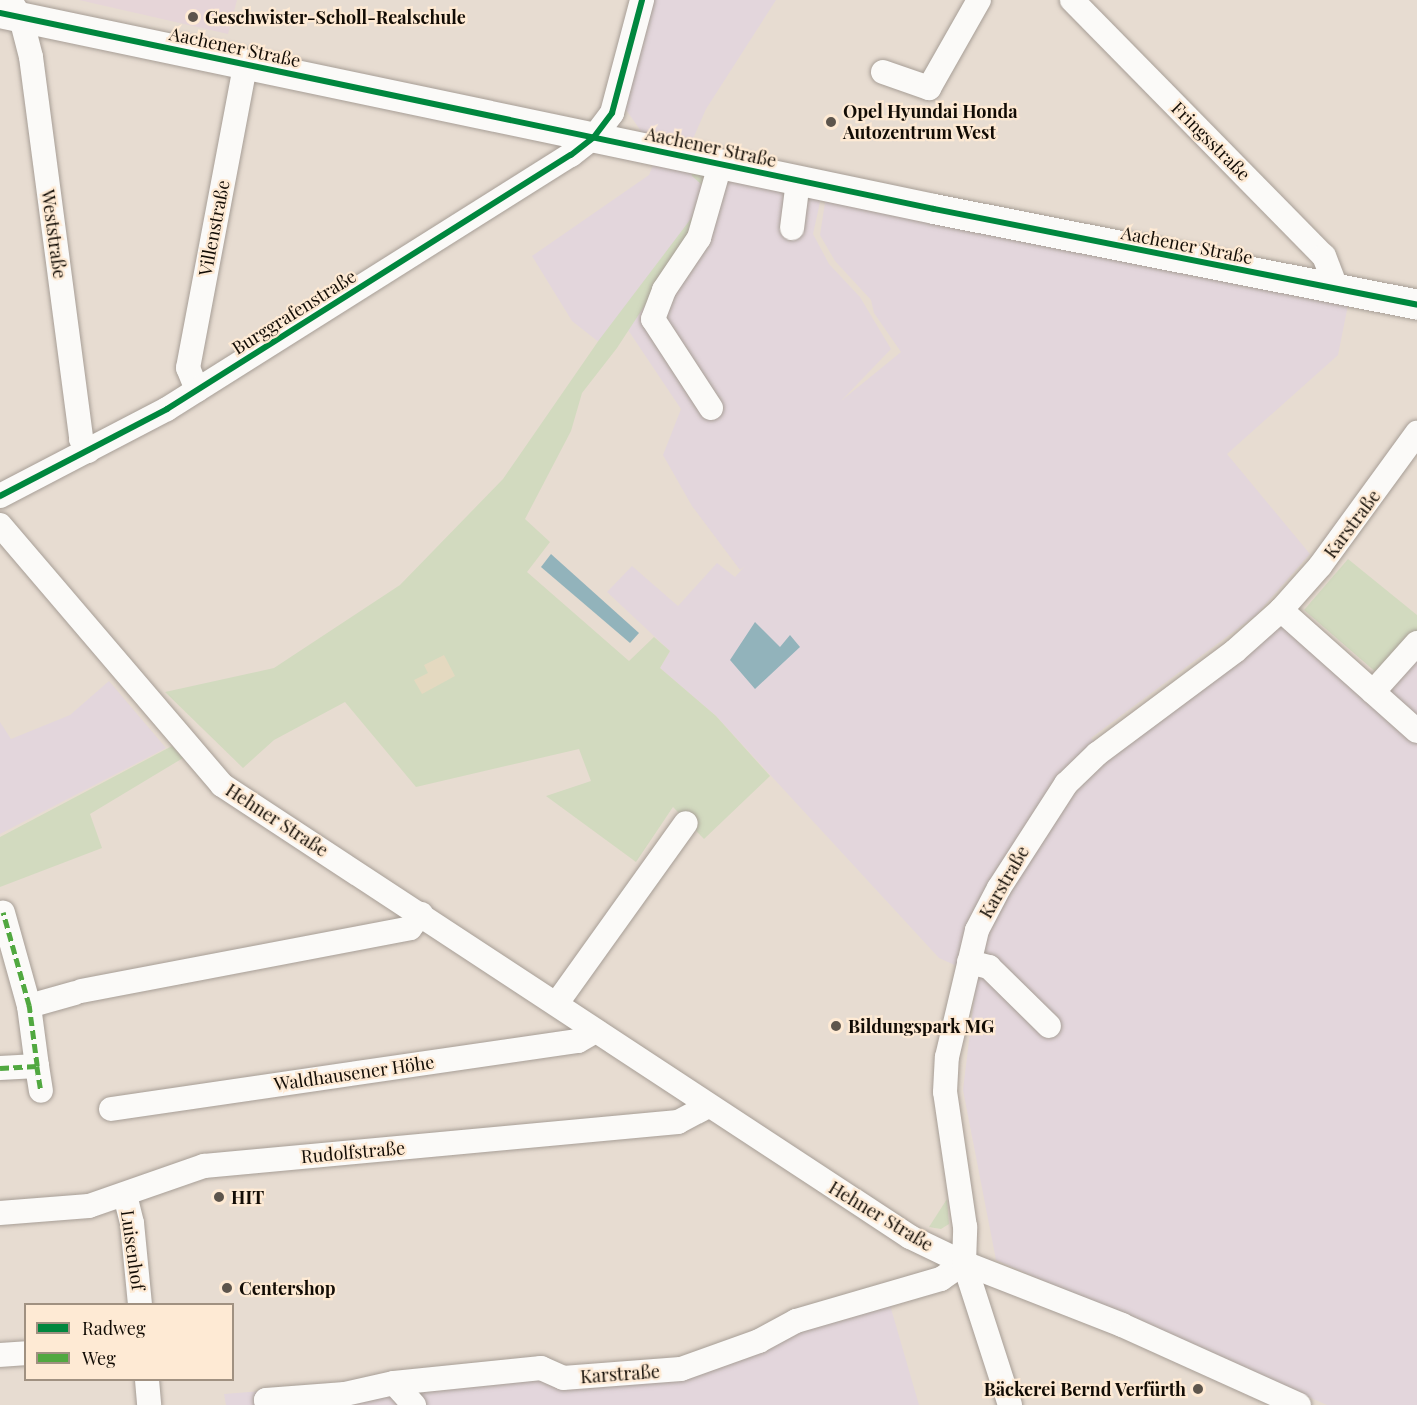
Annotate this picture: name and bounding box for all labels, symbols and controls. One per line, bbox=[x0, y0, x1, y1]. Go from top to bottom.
place label: Geschwister-Scholl-Realschule bbox=[205, 6, 466, 28]
marker: Geschwister-Scholl-Realschule bbox=[186, 10, 200, 24]
street label: Aachener Straße bbox=[167, 23, 303, 71]
street label: Fringsstraße bbox=[1167, 97, 1255, 185]
place label: Opel Hyundai Honda Autozentrum West bbox=[843, 101, 1018, 144]
marker: Opel Hyundai Honda Autozentrum West bbox=[824, 115, 838, 129]
street label: Aachener Straße bbox=[643, 123, 779, 171]
street label: Villenstraße bbox=[194, 178, 234, 278]
street label: Weststraße bbox=[37, 188, 71, 280]
street label: Aachener Straße bbox=[1119, 222, 1255, 268]
street label: Burggrafenstraße bbox=[228, 265, 360, 359]
street label: Karstraße bbox=[1319, 486, 1385, 562]
street label: Hehner Straße bbox=[222, 779, 332, 861]
street label: Karstraße bbox=[975, 842, 1033, 922]
place label: Bildungspark MG bbox=[848, 1015, 994, 1037]
marker: Bildungspark MG bbox=[829, 1019, 843, 1033]
street label: Waldhausener Höhe bbox=[272, 1051, 436, 1095]
street label: Rudolfstraße bbox=[300, 1137, 406, 1167]
street label: Hehner Straße bbox=[825, 1176, 937, 1256]
place label: HIT bbox=[231, 1186, 264, 1208]
marker: HIT bbox=[212, 1190, 226, 1204]
street label: Luisenhof bbox=[117, 1209, 149, 1291]
place label: Centershop bbox=[239, 1277, 336, 1299]
marker: Centershop bbox=[220, 1281, 234, 1295]
legend bbox=[24, 1303, 234, 1381]
text: Radweg bbox=[82, 1316, 145, 1340]
text: Weg bbox=[82, 1346, 116, 1370]
street label: Karstraße bbox=[579, 1360, 661, 1388]
place label: Bäckerei Bernd Verfürth bbox=[983, 1378, 1186, 1400]
marker: Bäckerei Bernd Verfürth bbox=[1191, 1382, 1205, 1396]

